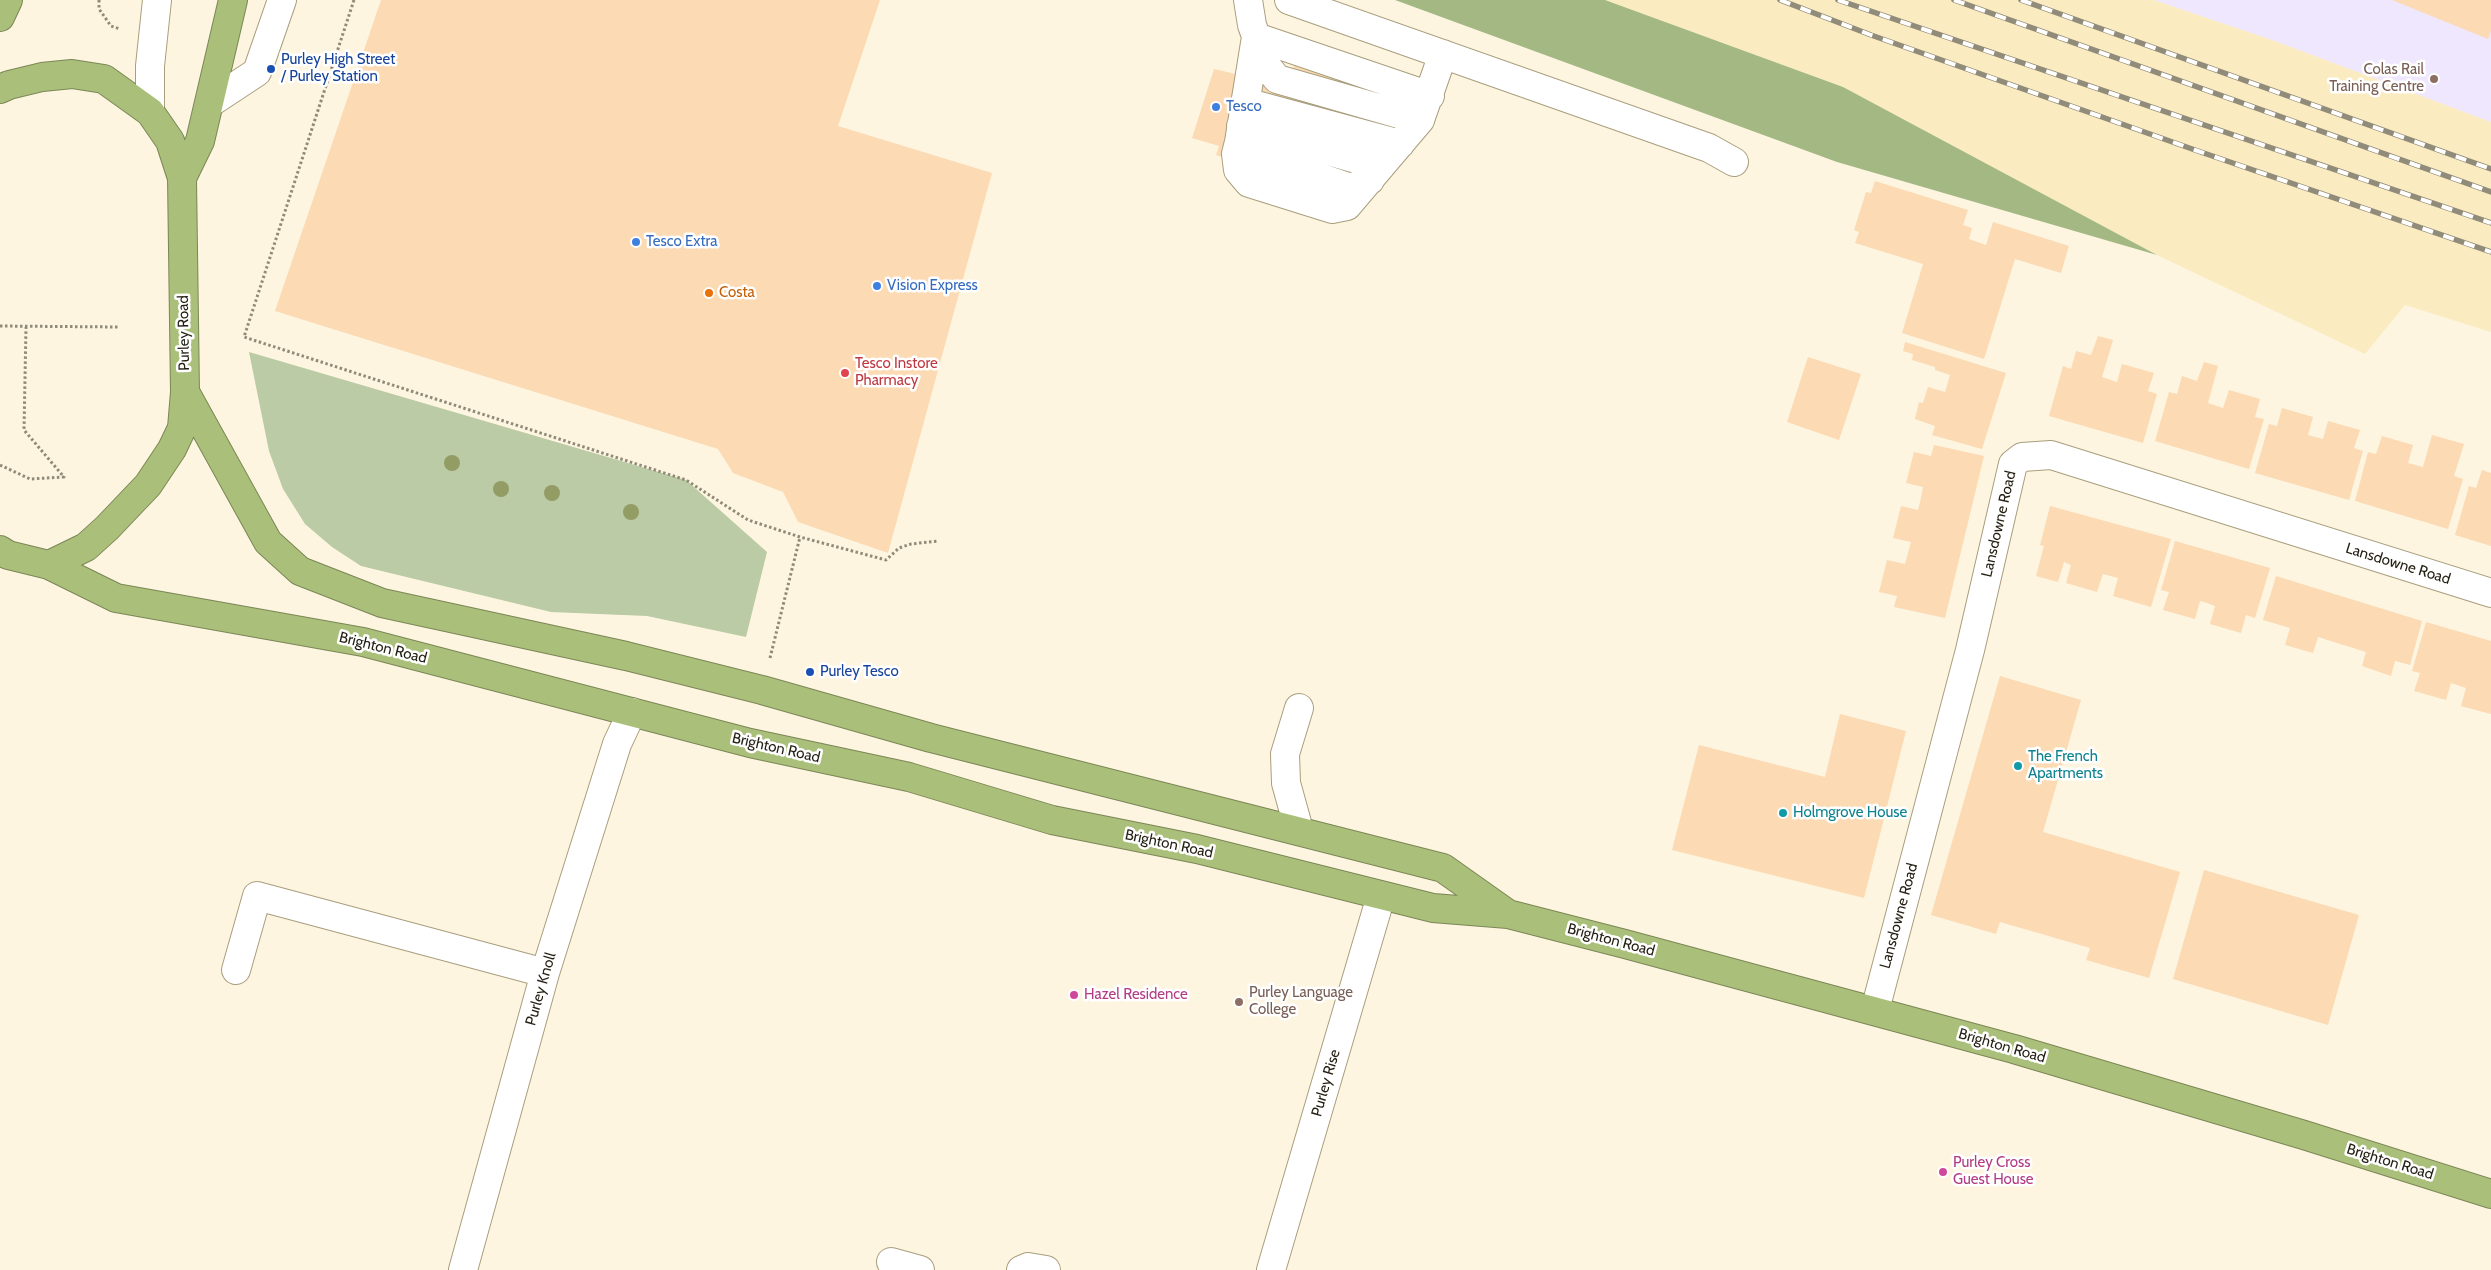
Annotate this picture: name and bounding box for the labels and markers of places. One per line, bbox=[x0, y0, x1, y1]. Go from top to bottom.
place label: Purley High Street / Purley Station bbox=[281, 51, 395, 86]
place label: Colas Rail Training Centre bbox=[2329, 61, 2424, 96]
marker: Purley High Street / Purley Station bbox=[265, 63, 277, 75]
marker: Colas Rail Training Centre bbox=[2428, 73, 2440, 85]
place label: Tesco bbox=[1226, 98, 1262, 116]
marker: Tesco bbox=[1210, 101, 1222, 113]
place label: Tesco Extra bbox=[646, 233, 717, 251]
marker: Tesco Extra bbox=[630, 236, 642, 248]
place label: Vision Express bbox=[887, 277, 978, 295]
marker: Vision Express bbox=[871, 280, 883, 292]
place label: Costa bbox=[719, 284, 755, 302]
marker: Costa bbox=[703, 287, 715, 299]
place label: Tesco Instore Pharmacy bbox=[855, 355, 938, 390]
marker: Tesco Instore Pharmacy bbox=[839, 367, 851, 379]
place label: Purley Tesco bbox=[820, 663, 899, 681]
marker: Purley Tesco bbox=[804, 666, 816, 678]
place label: The French Apartments bbox=[2028, 748, 2103, 783]
marker: The French Apartments bbox=[2012, 760, 2024, 772]
place label: Holmgrove House bbox=[1793, 804, 1907, 822]
marker: Holmgrove House bbox=[1777, 807, 1789, 819]
place label: Purley Language College bbox=[1249, 984, 1353, 1019]
place label: Hazel Residence bbox=[1084, 986, 1188, 1004]
marker: Hazel Residence bbox=[1068, 989, 1080, 1001]
marker: Purley Language College bbox=[1233, 996, 1245, 1008]
place label: Purley Cross Guest House bbox=[1953, 1154, 2034, 1189]
marker: Purley Cross Guest House bbox=[1937, 1166, 1949, 1178]

